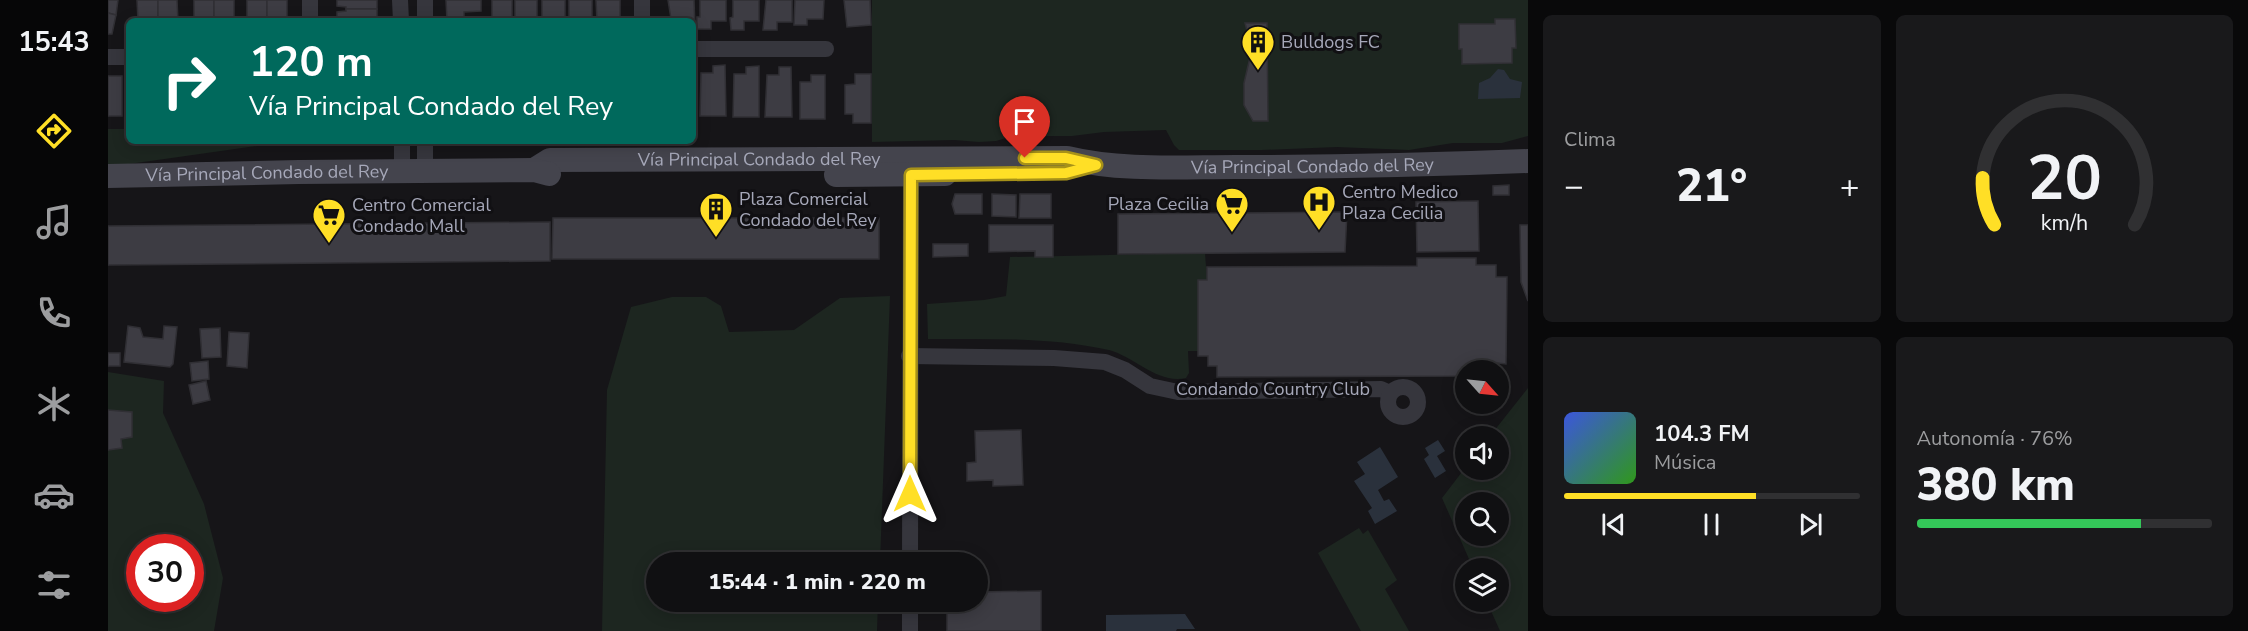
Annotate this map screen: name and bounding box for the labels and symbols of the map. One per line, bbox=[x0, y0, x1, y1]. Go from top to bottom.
building icon: Bulldogs FC bbox=[1240, 24, 1276, 71]
place label: Bulldogs FC bbox=[1281, 30, 1380, 54]
pin bbox=[999, 96, 1050, 158]
street label: Vía Principal Condado del Rey bbox=[637, 147, 881, 172]
street label: Vía Principal Condado del Rey bbox=[1190, 152, 1435, 179]
street label: Vía Principal Condado del Rey bbox=[144, 159, 389, 187]
place label: Centro Medico Plaza Cecilia bbox=[1342, 180, 1458, 225]
hospital icon: Centro Medico Plaza Cecilia bbox=[1301, 184, 1337, 231]
supermarket icon: Plaza Cecilia bbox=[1214, 186, 1250, 233]
place label: Plaza Comercial Condado del Rey bbox=[739, 187, 877, 232]
building icon: Plaza Comercial Condado del Rey bbox=[698, 191, 734, 238]
place label: Plaza Cecilia bbox=[1108, 192, 1209, 216]
place label: Centro Comercial Condado Mall bbox=[352, 193, 491, 238]
supermarket icon: Centro Comercial Condado Mall bbox=[311, 197, 347, 244]
north arrow bbox=[1455, 360, 1509, 414]
street label: Condando Country Club bbox=[1176, 377, 1370, 401]
position arrow bbox=[878, 462, 942, 526]
speed limit sign: 30 bbox=[126, 534, 204, 612]

